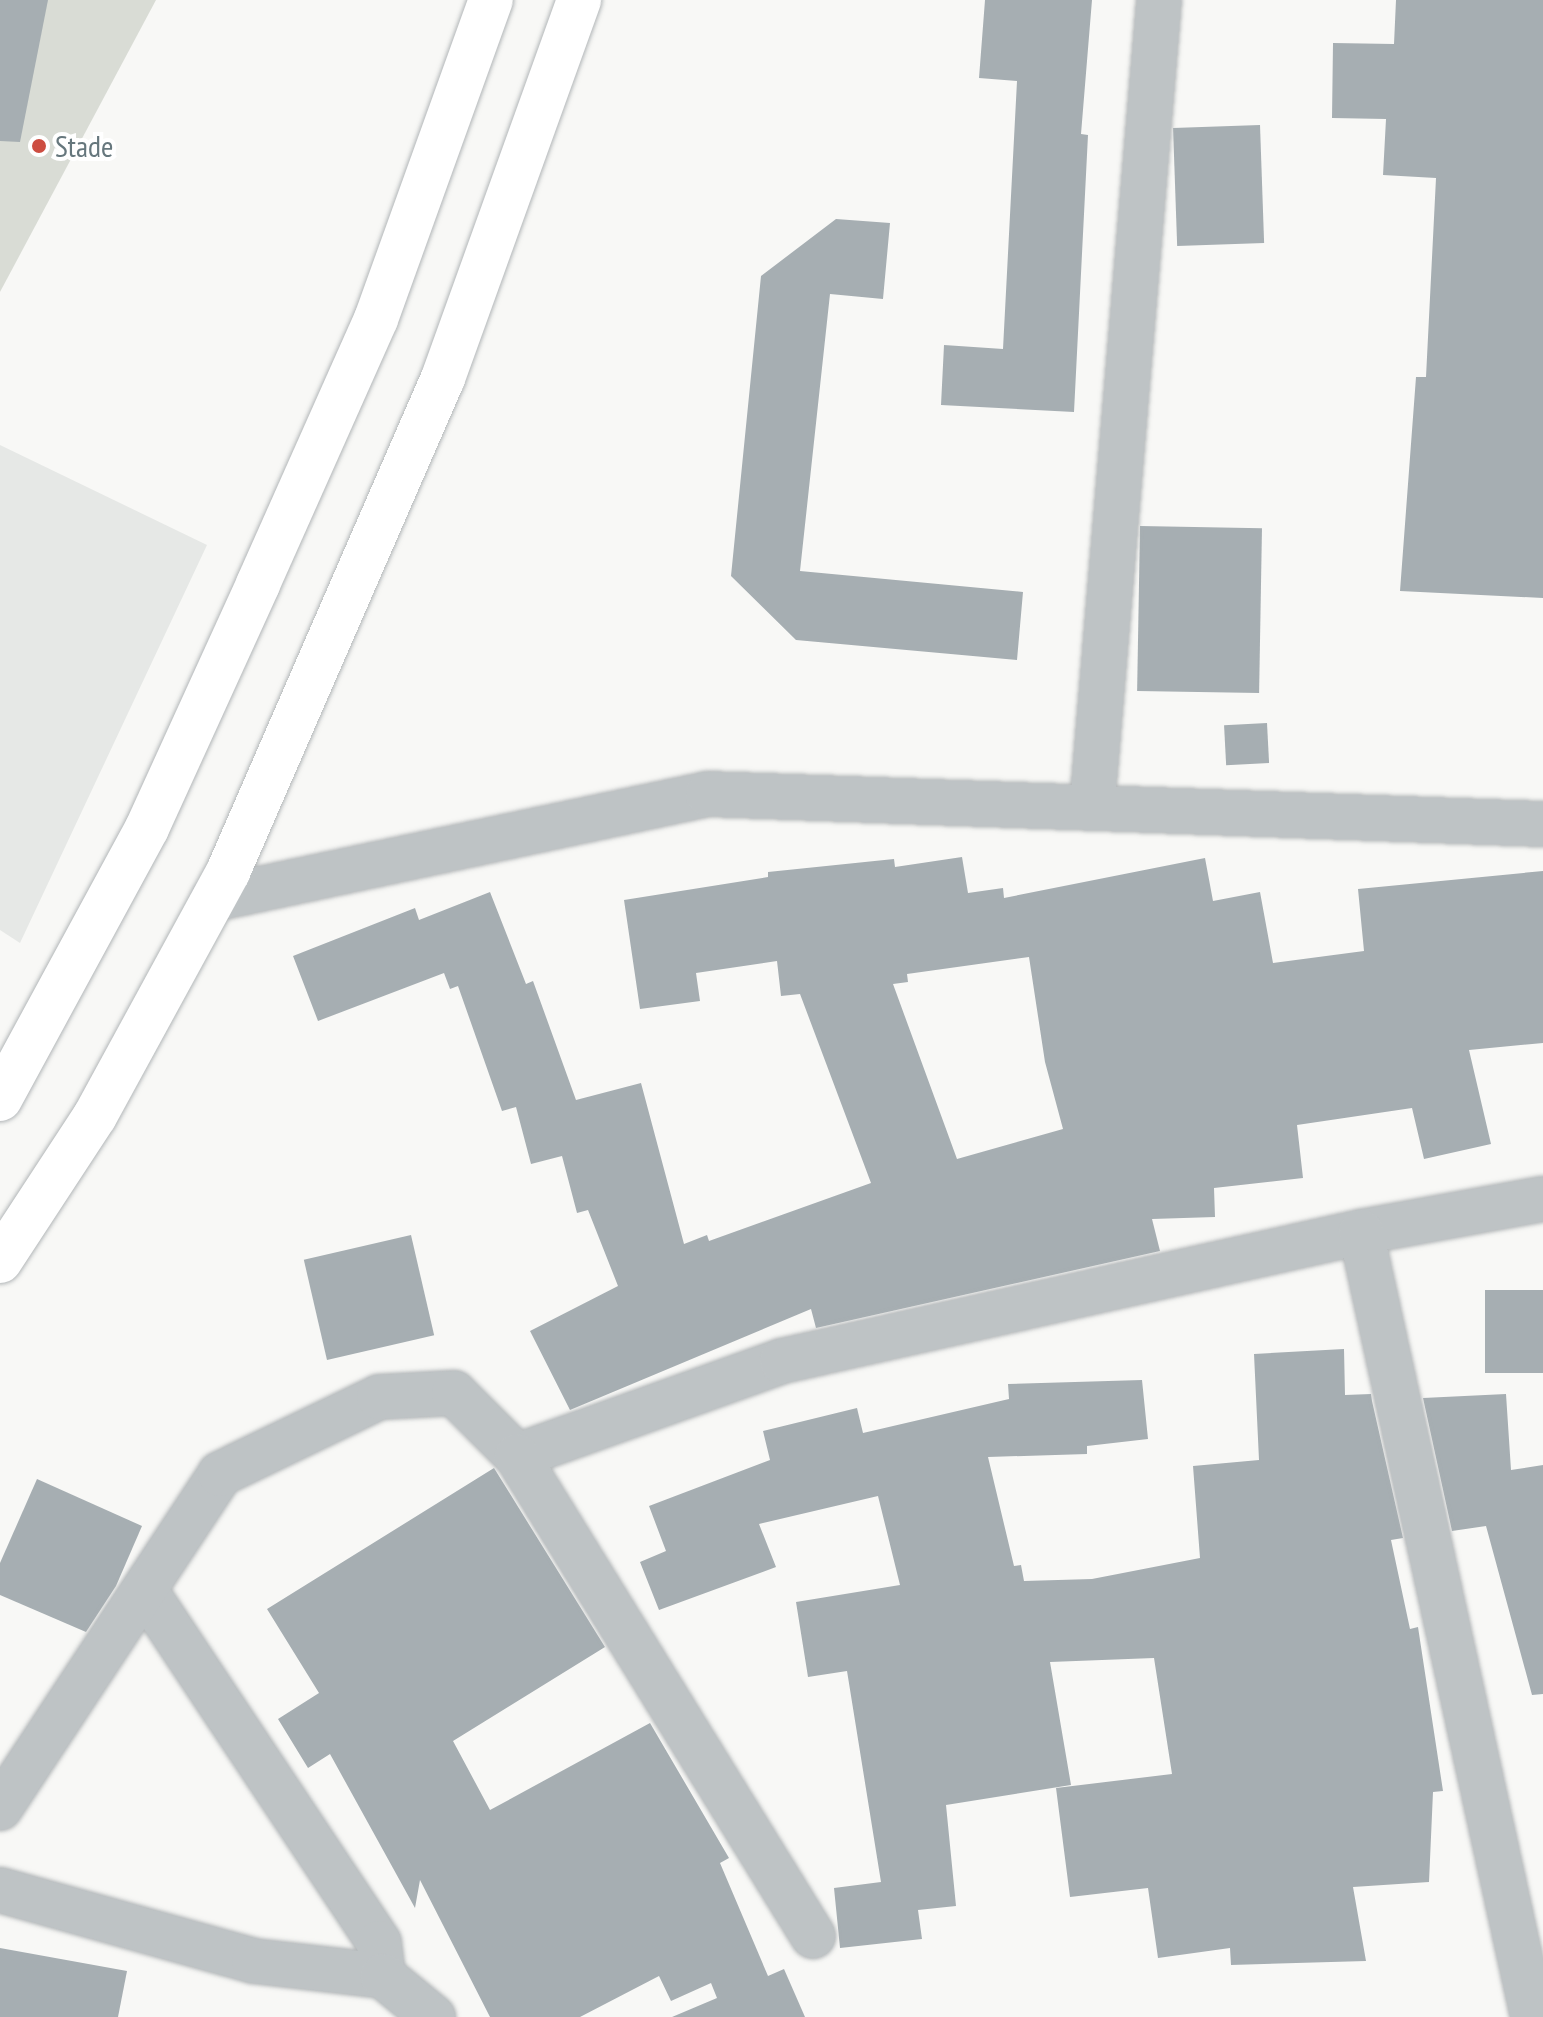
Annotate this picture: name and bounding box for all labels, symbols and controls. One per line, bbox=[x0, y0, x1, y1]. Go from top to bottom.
place label: Stade bbox=[55, 128, 113, 164]
marker: Stade bbox=[30, 137, 48, 155]

